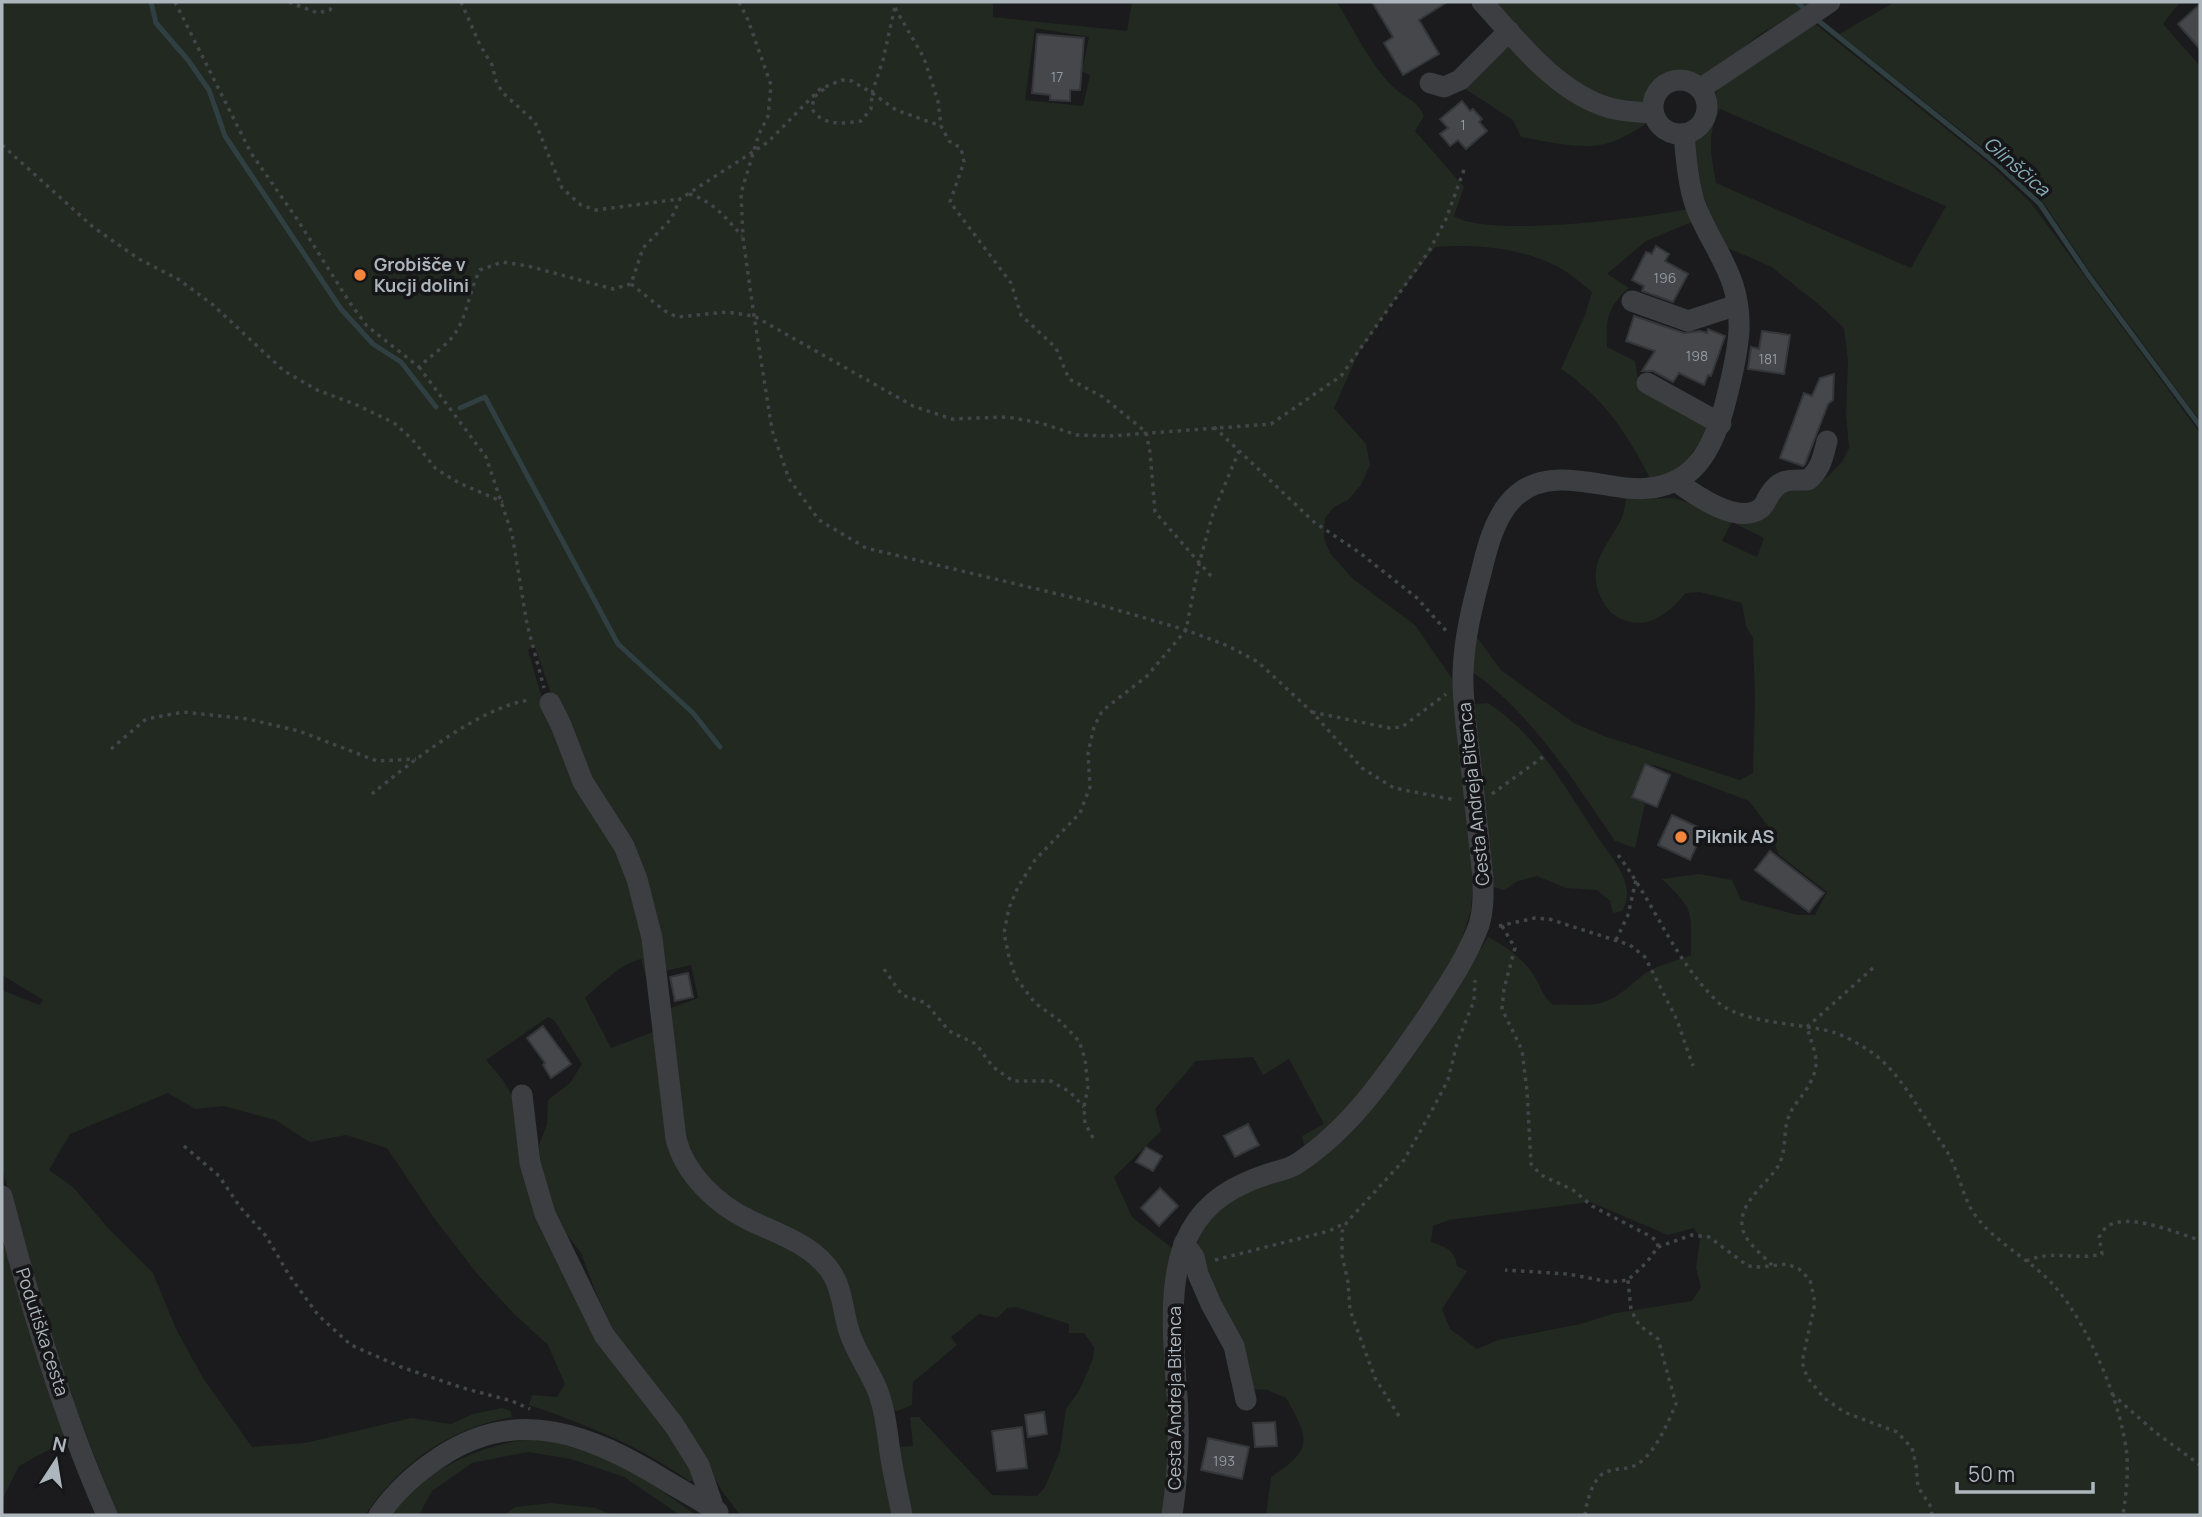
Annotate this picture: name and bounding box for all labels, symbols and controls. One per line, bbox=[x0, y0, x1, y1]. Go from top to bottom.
house number: 17 bbox=[1051, 67, 1063, 86]
house number: 1 bbox=[1460, 115, 1466, 134]
water label: Glinščica bbox=[1979, 130, 2057, 203]
place label: Grobišče v Kucji dolini bbox=[374, 252, 469, 297]
marker: Grobišče v Kucji dolini bbox=[352, 267, 368, 283]
house number: 196 bbox=[1654, 268, 1676, 287]
house number: 198 bbox=[1686, 346, 1708, 365]
house number: 181 bbox=[1758, 349, 1778, 368]
street label: Cesta Andreja Bitenca bbox=[1451, 701, 1495, 887]
place label: Piknik AS bbox=[1695, 824, 1775, 848]
marker: Piknik AS bbox=[1673, 829, 1689, 845]
street label: Podutiška cesta bbox=[11, 1265, 75, 1399]
street label: Cesta Andreja Bitenca bbox=[1162, 1306, 1186, 1490]
north arrow bbox=[21, 1426, 91, 1496]
text: N bbox=[50, 1430, 69, 1459]
scale bar bbox=[1957, 1450, 2094, 1494]
house number: 193 bbox=[1213, 1451, 1235, 1470]
text: 50 m bbox=[1968, 1460, 2015, 1488]

